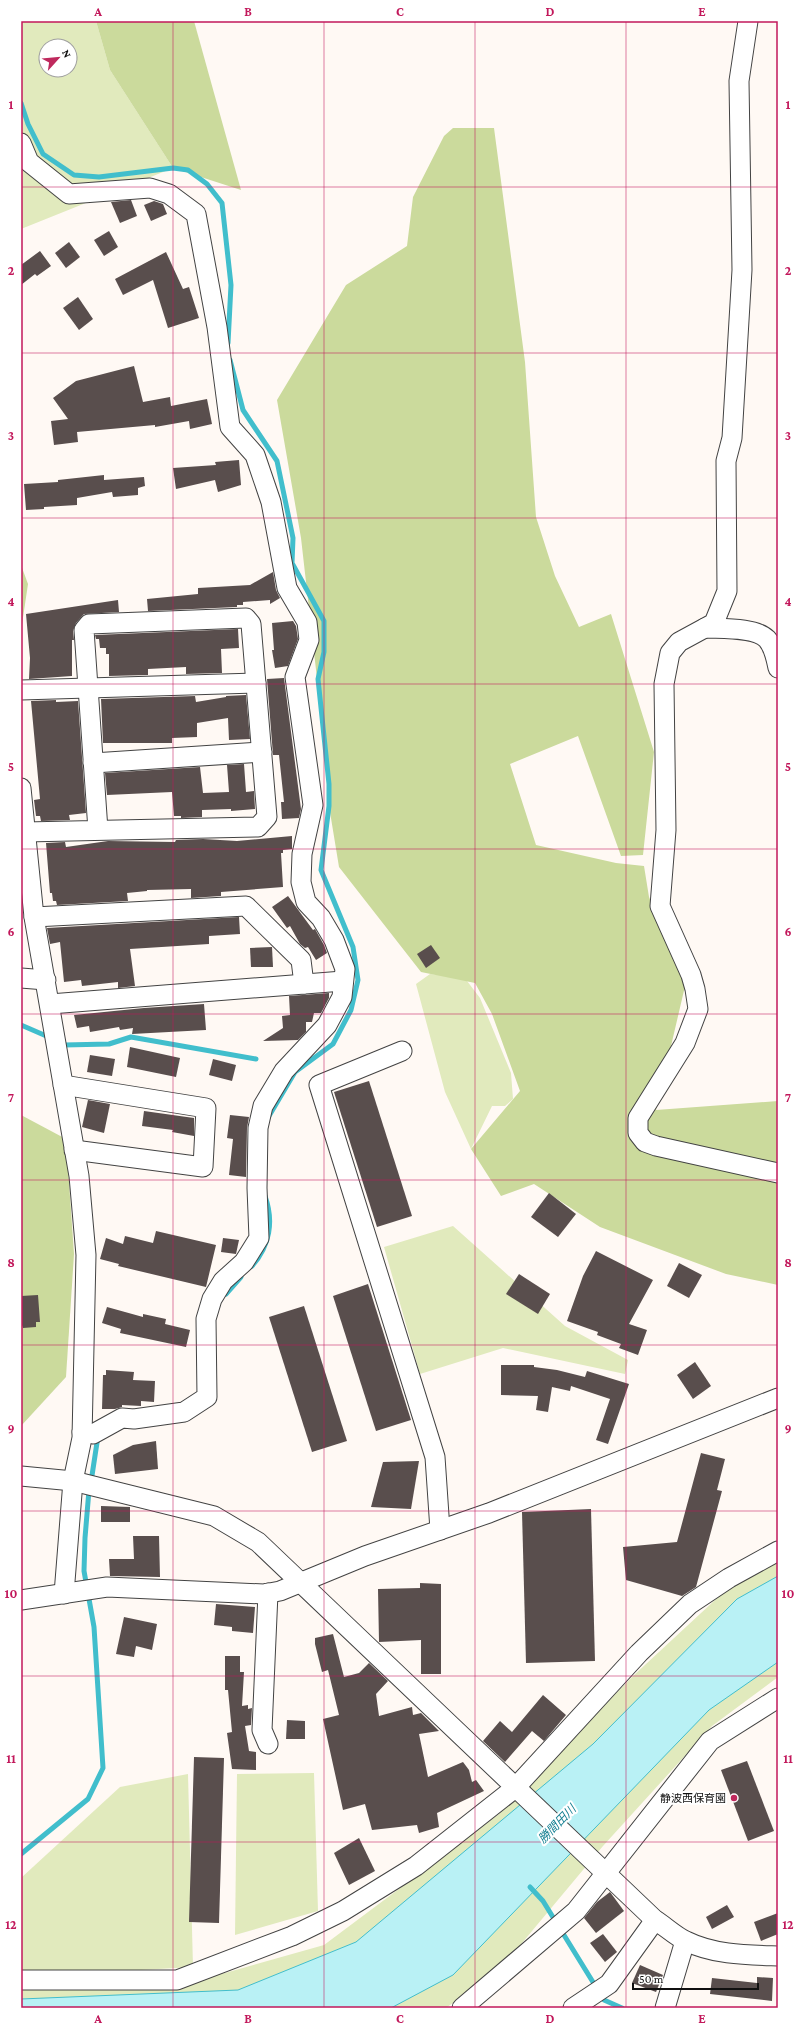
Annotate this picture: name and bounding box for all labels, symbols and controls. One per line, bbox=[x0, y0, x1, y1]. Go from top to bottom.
text: A bbox=[93, 4, 102, 19]
text: B bbox=[244, 4, 252, 19]
text: C bbox=[396, 4, 404, 19]
text: D bbox=[546, 4, 555, 19]
text: E bbox=[698, 4, 706, 19]
north arrow bbox=[38, 38, 78, 78]
text: N bbox=[60, 47, 74, 60]
text: 1 bbox=[9, 97, 14, 112]
text: 1 bbox=[786, 97, 791, 112]
text: 2 bbox=[8, 263, 15, 278]
text: 2 bbox=[785, 263, 792, 278]
text: 3 bbox=[8, 428, 14, 443]
text: 3 bbox=[785, 428, 791, 443]
text: 4 bbox=[7, 594, 15, 609]
text: 4 bbox=[784, 594, 792, 609]
text: 5 bbox=[8, 759, 14, 774]
text: 5 bbox=[785, 759, 791, 774]
text: 6 bbox=[7, 924, 15, 939]
text: 6 bbox=[784, 924, 792, 939]
text: 7 bbox=[8, 1090, 14, 1105]
text: 7 bbox=[785, 1090, 791, 1105]
text: 8 bbox=[7, 1255, 15, 1270]
text: 8 bbox=[784, 1255, 792, 1270]
text: 9 bbox=[7, 1421, 15, 1436]
text: 9 bbox=[784, 1421, 792, 1436]
text: 10 bbox=[5, 1586, 17, 1601]
text: 10 bbox=[782, 1586, 794, 1601]
text: 11 bbox=[6, 1751, 16, 1766]
text: 11 bbox=[783, 1751, 793, 1766]
place label: 静波西保育園 bbox=[660, 1792, 726, 1804]
marker: 静波西保育園 bbox=[729, 1793, 739, 1803]
water label: 勝間田川 bbox=[535, 1800, 580, 1846]
text: 12 bbox=[5, 1917, 17, 1932]
text: 12 bbox=[782, 1917, 794, 1932]
scale bar bbox=[633, 1965, 758, 1991]
text: 50 m bbox=[639, 1972, 664, 1986]
text: A bbox=[93, 2011, 102, 2026]
text: B bbox=[244, 2011, 252, 2026]
text: C bbox=[396, 2011, 404, 2026]
text: D bbox=[546, 2011, 555, 2026]
text: E bbox=[698, 2011, 706, 2026]

